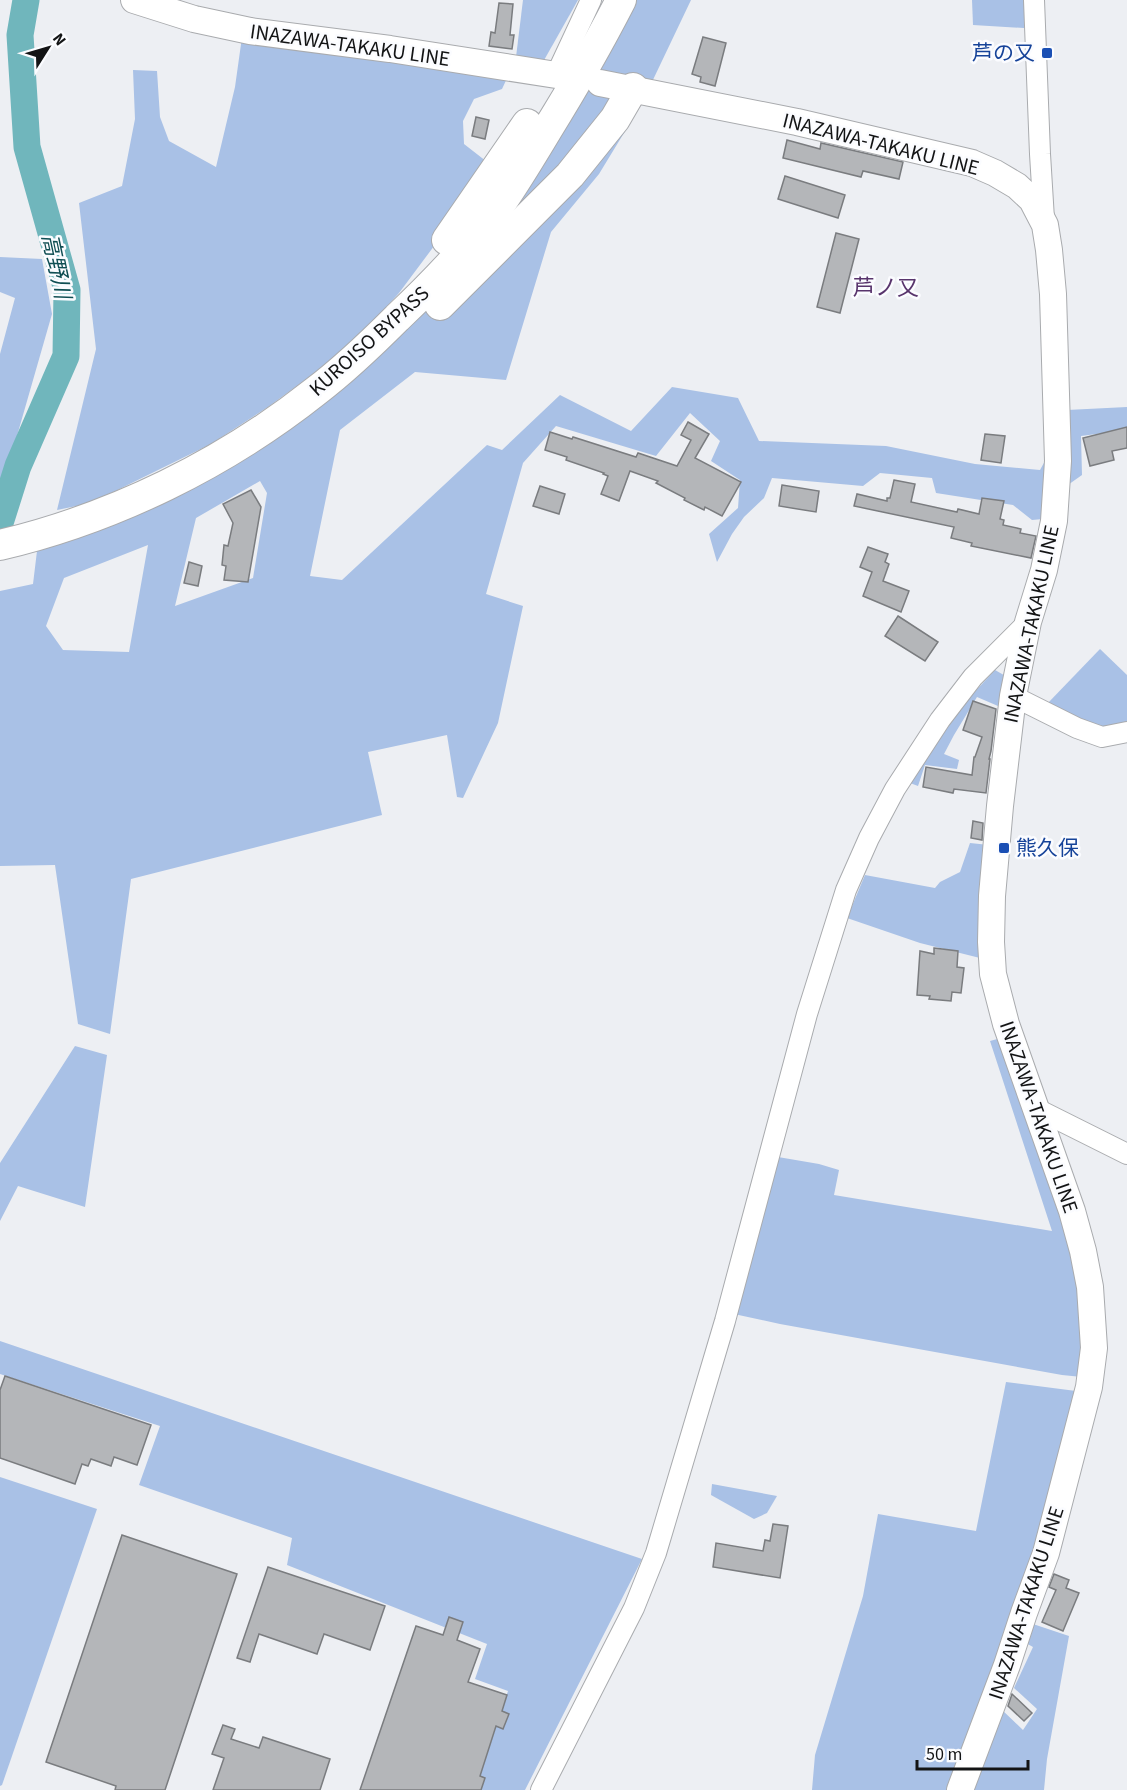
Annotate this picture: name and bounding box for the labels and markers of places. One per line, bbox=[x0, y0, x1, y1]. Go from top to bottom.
place label: 芦の又 bbox=[972, 38, 1035, 68]
marker: 芦の又 bbox=[1040, 46, 1054, 60]
place label: 熊久保 bbox=[1016, 833, 1079, 863]
marker: 熊久保 bbox=[997, 841, 1011, 855]

